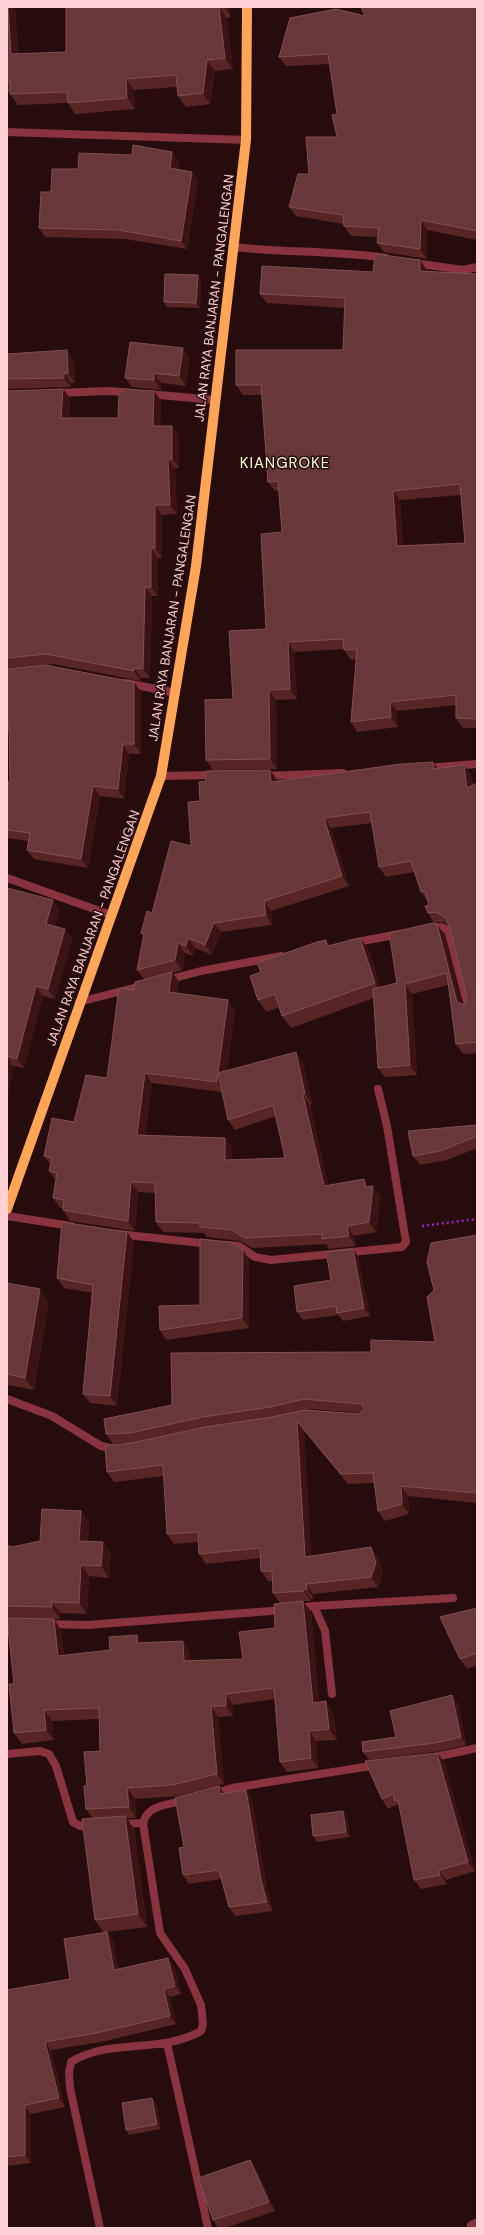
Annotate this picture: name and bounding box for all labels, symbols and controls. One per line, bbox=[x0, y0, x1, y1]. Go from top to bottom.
street label: JALAN RAYA BANJARAN - PANGALENGAN bbox=[190, 173, 238, 423]
district label: KIANGROKE bbox=[240, 453, 330, 473]
street label: JALAN RAYA BANJARAN - PANGALENGAN bbox=[144, 494, 200, 742]
street label: JALAN RAYA BANJARAN - PANGALENGAN bbox=[42, 808, 144, 1048]

